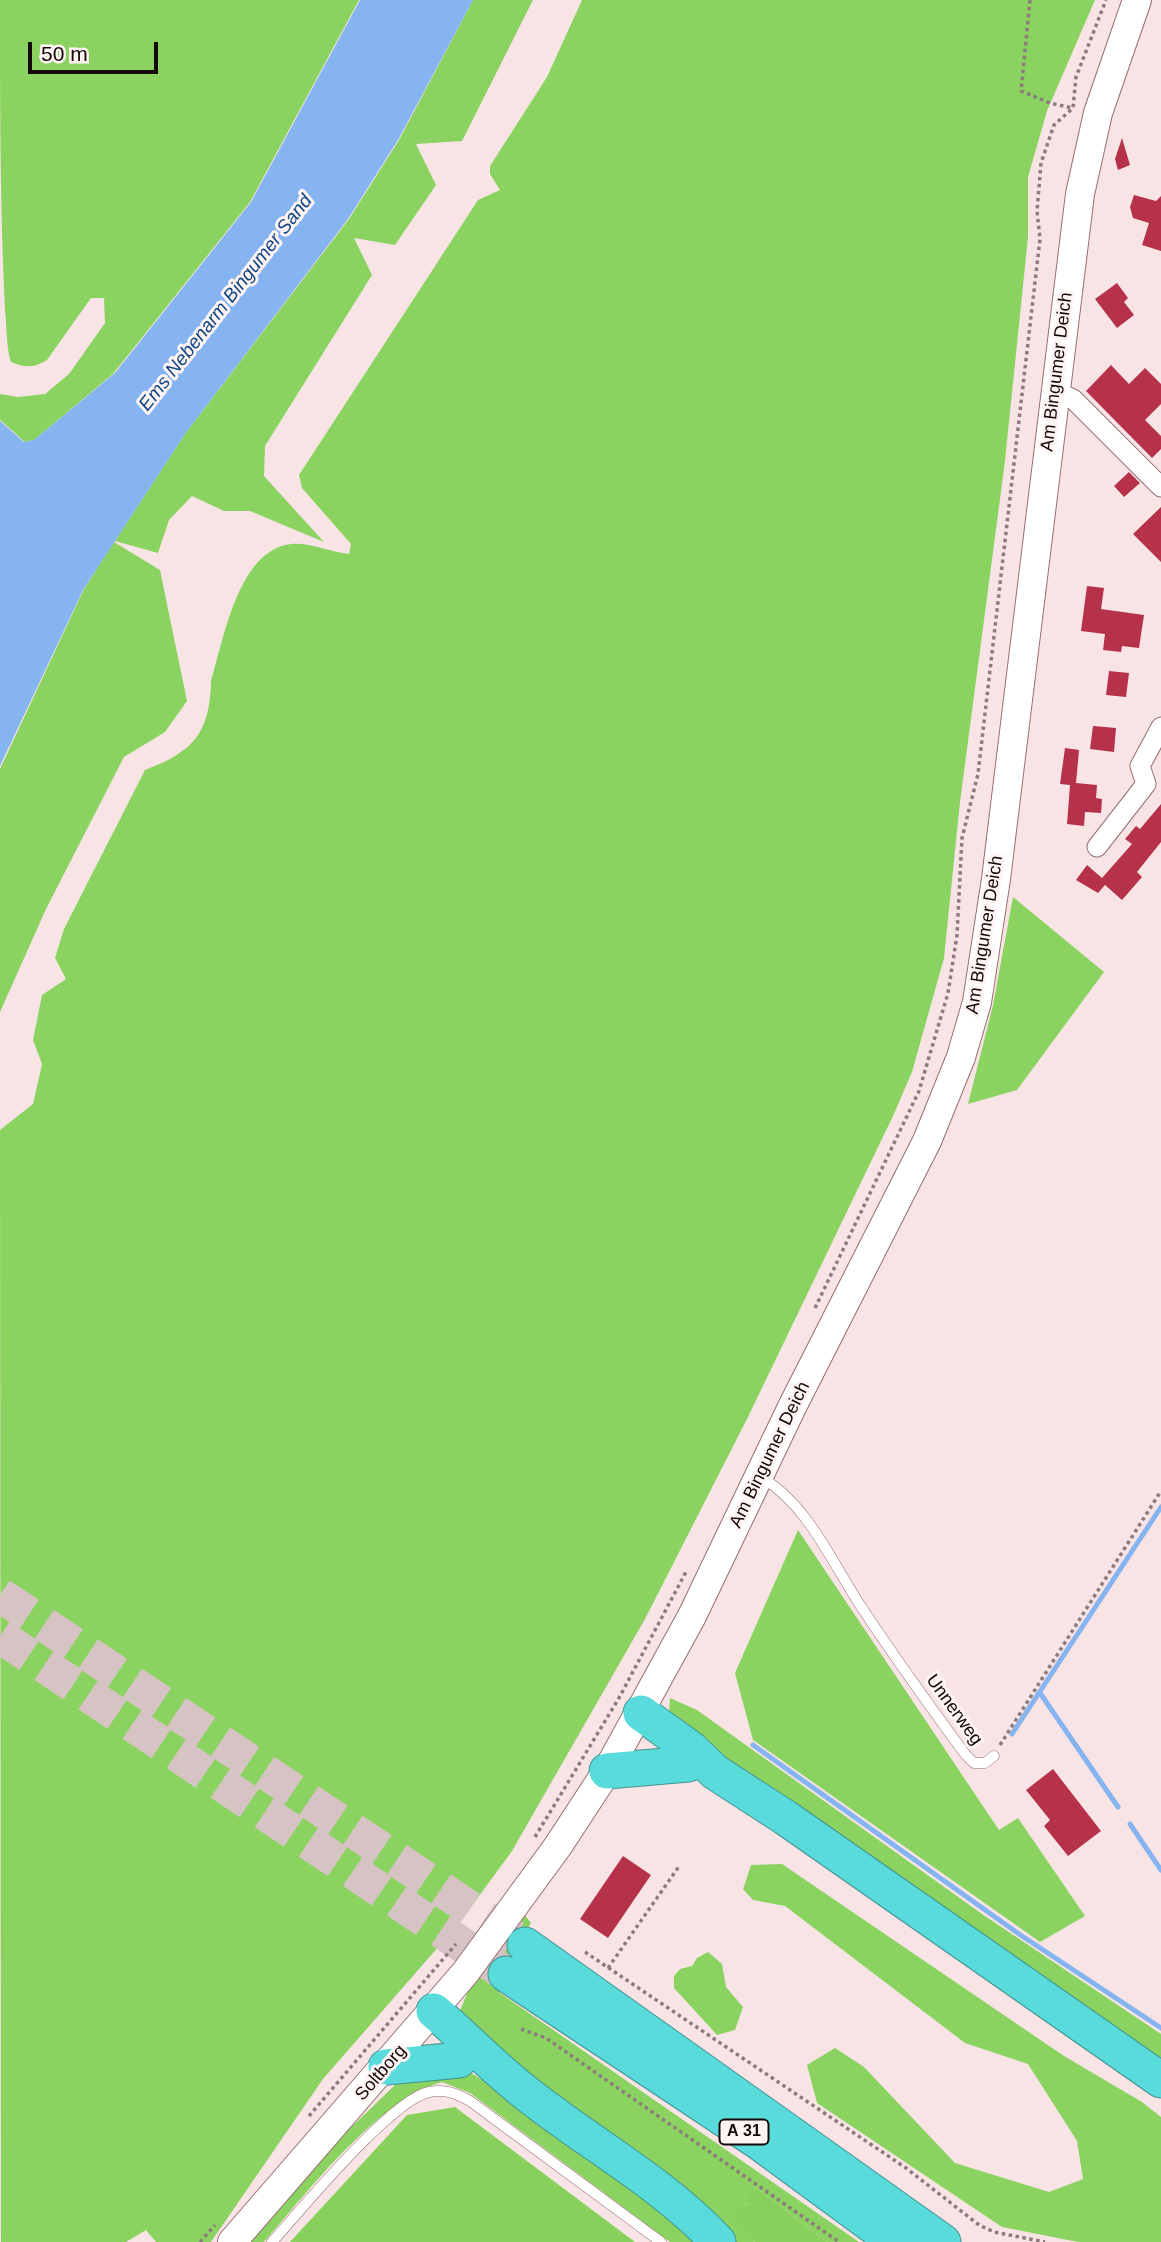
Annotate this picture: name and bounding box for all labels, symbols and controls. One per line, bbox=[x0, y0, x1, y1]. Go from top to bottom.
scale bar bbox=[32, 28, 161, 72]
text: 50 m bbox=[41, 42, 88, 65]
water label: Ems Nebenarm Bingumer Sand bbox=[134, 190, 318, 416]
street label: Am Bingumer Deich bbox=[1037, 291, 1077, 453]
street label: Am Bingumer Deich bbox=[962, 854, 1008, 1016]
street label: Am Bingumer Deich bbox=[725, 1378, 815, 1532]
street label: Unnerweg bbox=[921, 1670, 987, 1750]
street label: Soltborg bbox=[351, 2041, 411, 2105]
road number: A 31 bbox=[720, 2120, 768, 2144]

